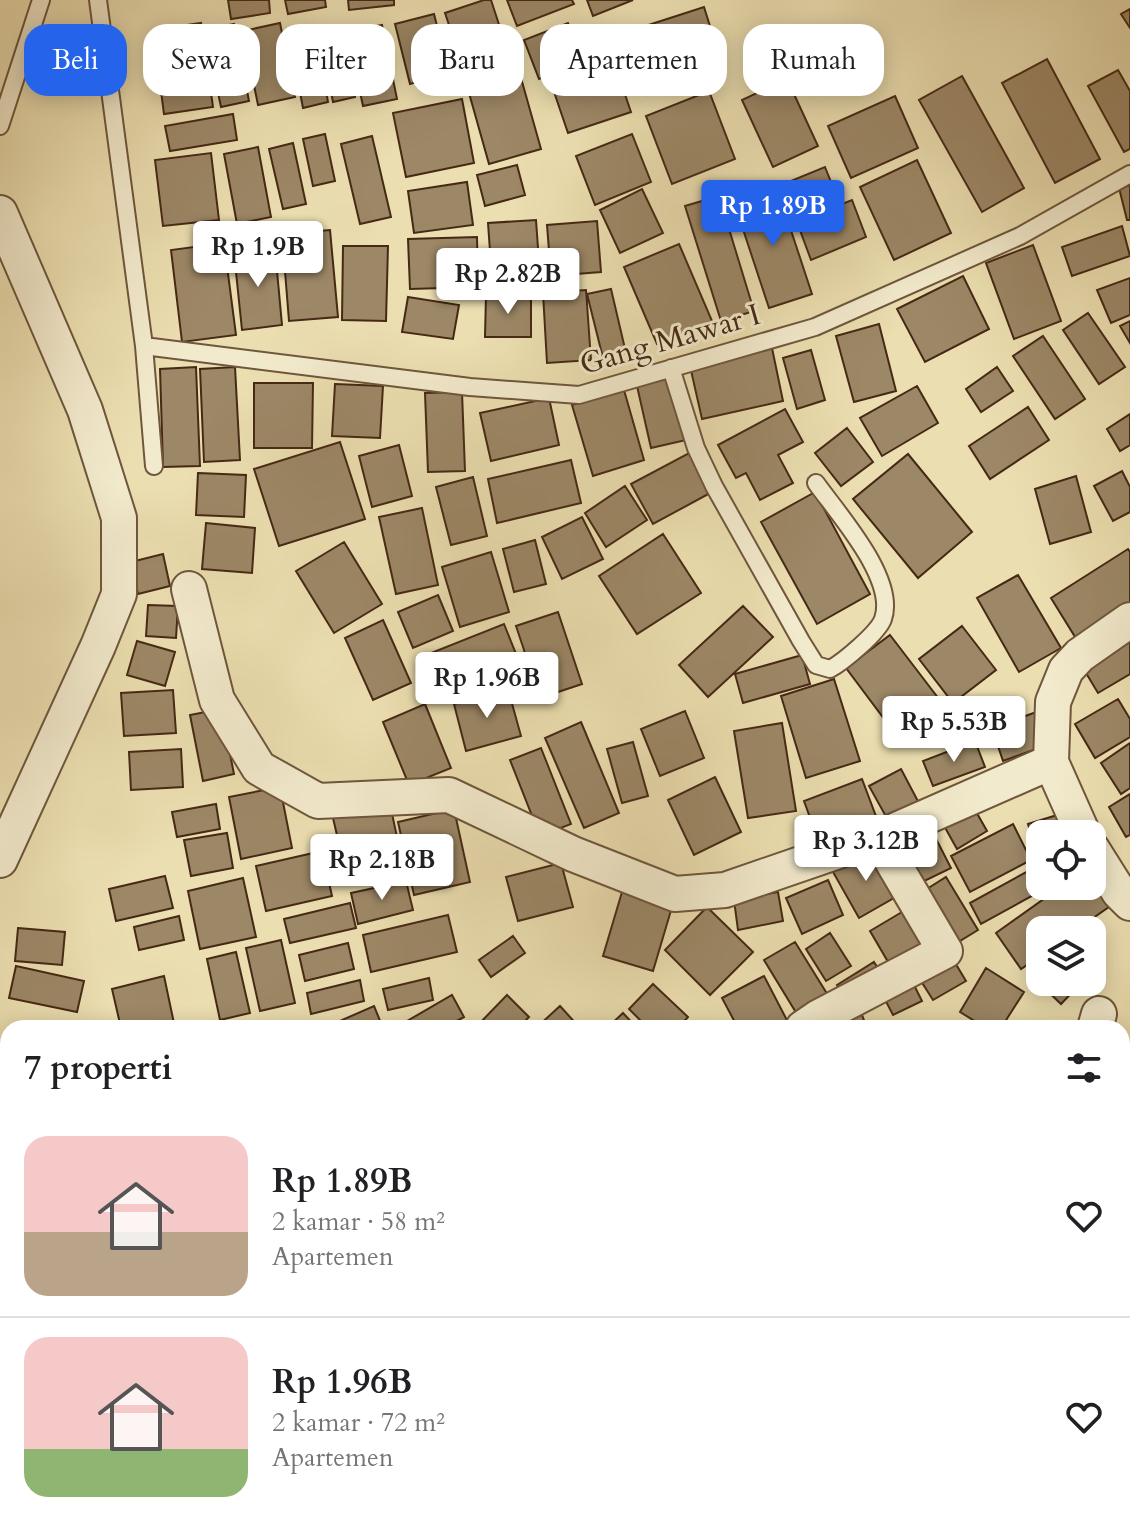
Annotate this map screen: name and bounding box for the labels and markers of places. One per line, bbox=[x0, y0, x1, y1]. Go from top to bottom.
pin: Rp 1.89B bbox=[690, 180, 856, 248]
pin: Rp 1.9B bbox=[184, 221, 332, 289]
pin: Rp 2.82B bbox=[425, 248, 591, 316]
pin: Rp 1.96B bbox=[404, 652, 570, 720]
pin: Rp 5.53B bbox=[871, 696, 1037, 764]
pin: Rp 3.12B bbox=[783, 815, 949, 883]
pin: Rp 2.18B bbox=[299, 834, 465, 902]

